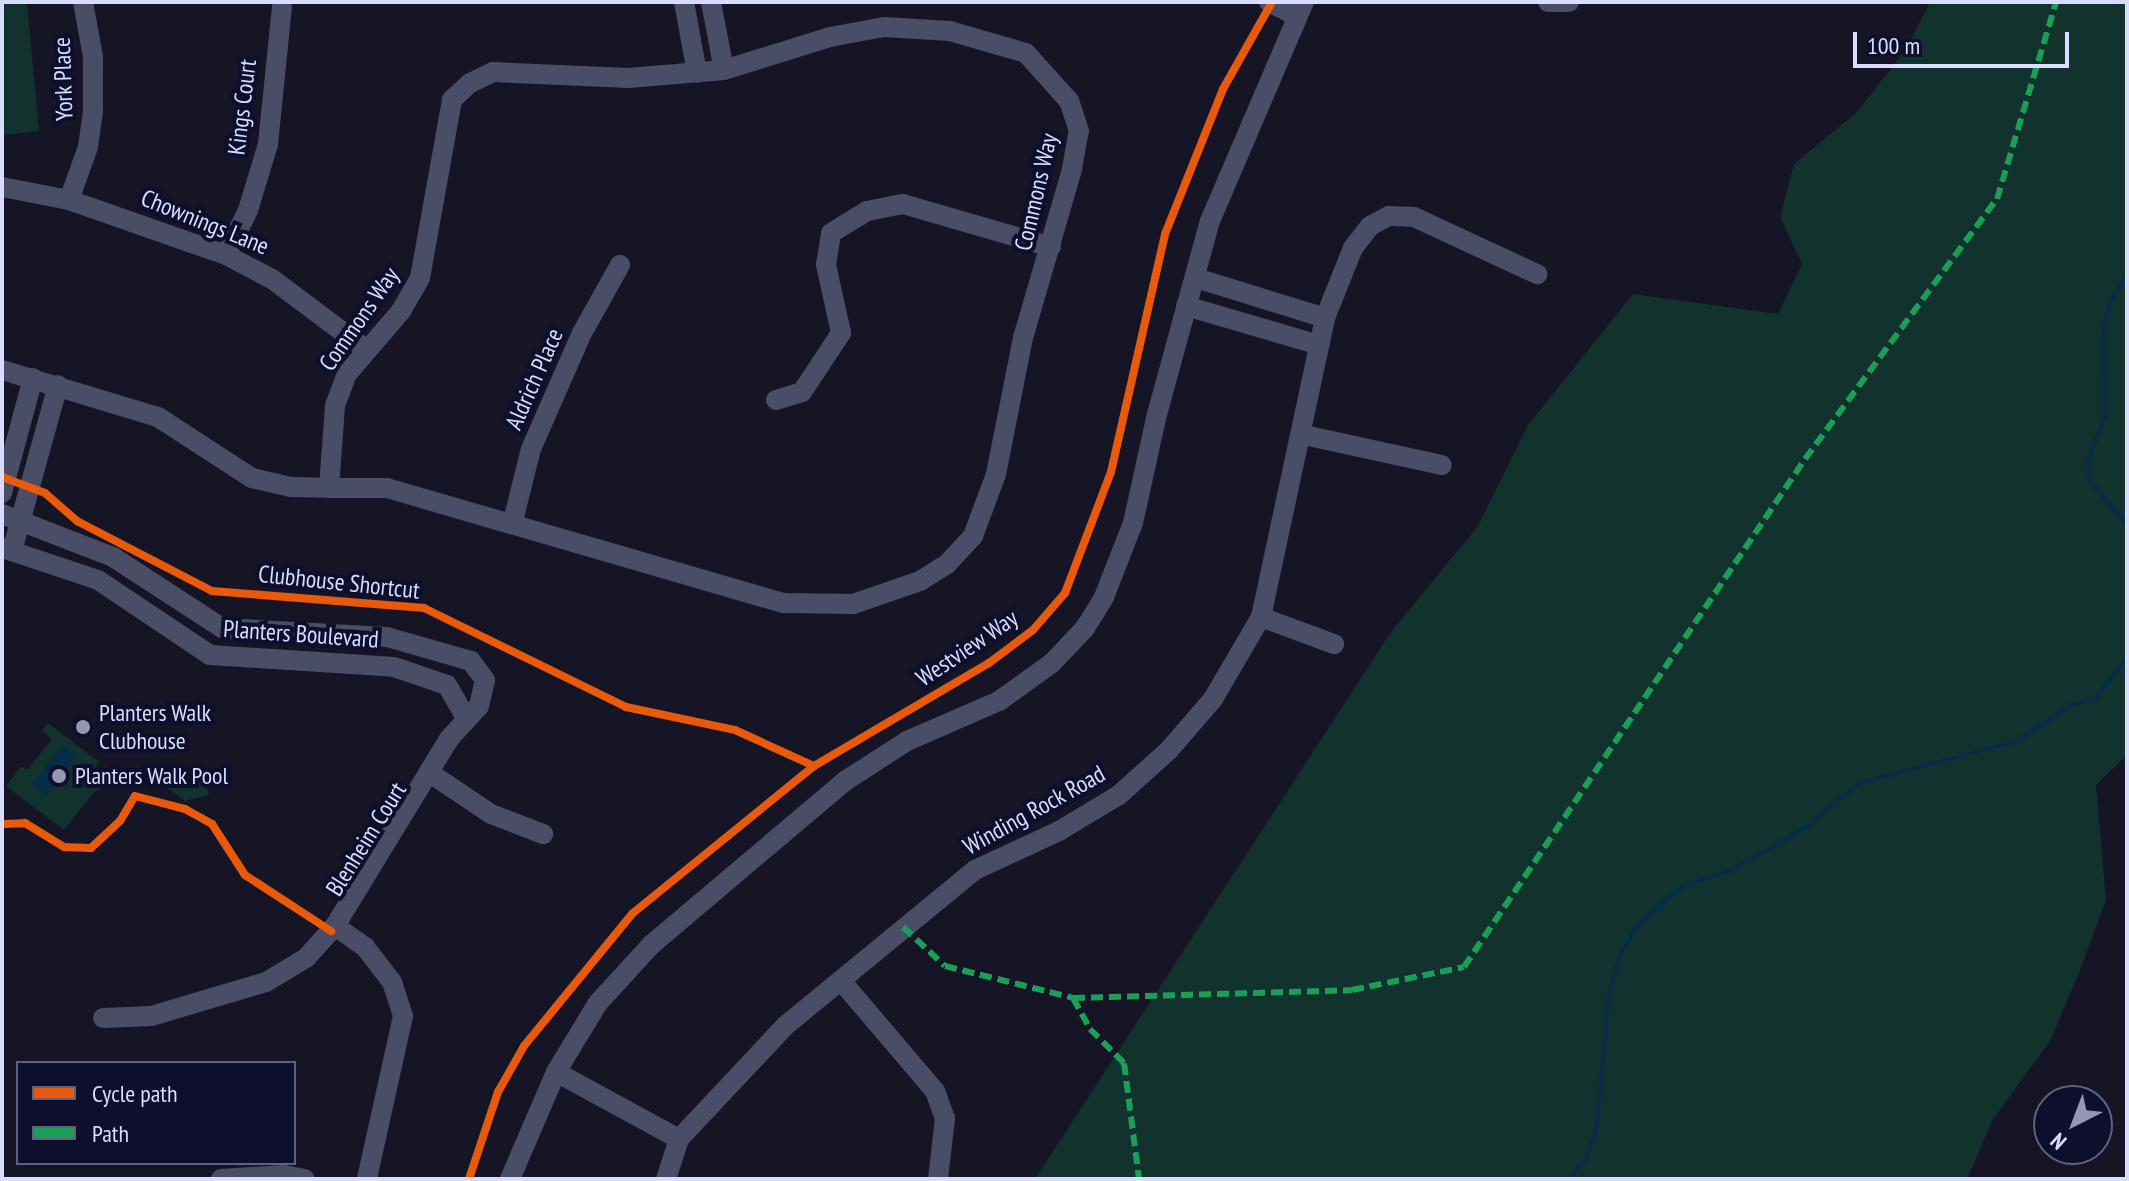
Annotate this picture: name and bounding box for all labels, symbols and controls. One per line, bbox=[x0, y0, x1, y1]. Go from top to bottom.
scale bar bbox=[1857, 16, 2073, 66]
text: 100 m bbox=[1867, 30, 1920, 61]
street label: York Place bbox=[47, 36, 79, 122]
street label: Kings Court bbox=[222, 58, 262, 156]
street label: Commons Way bbox=[1008, 130, 1064, 254]
street label: Chownings Lane bbox=[137, 183, 273, 261]
street label: Commons Way bbox=[313, 262, 405, 376]
street label: Aldrich Place bbox=[499, 324, 569, 434]
street label: Clubhouse Shortcut bbox=[257, 559, 421, 605]
street label: Westview Way bbox=[910, 603, 1024, 693]
street label: Planters Boulevard bbox=[222, 614, 380, 654]
place label: Planters Walk Clubhouse bbox=[99, 699, 211, 755]
marker: Planters Walk Clubhouse bbox=[74, 718, 92, 736]
street label: Winding Rock Road bbox=[958, 759, 1110, 861]
place label: Planters Walk Pool bbox=[75, 762, 229, 790]
marker: Planters Walk Pool bbox=[50, 767, 68, 785]
street label: Blenheim Court bbox=[320, 777, 412, 901]
legend bbox=[16, 1061, 296, 1165]
text: Cycle path bbox=[92, 1078, 178, 1109]
north arrow bbox=[2033, 1085, 2113, 1165]
text: Path bbox=[92, 1118, 129, 1149]
text: N bbox=[2044, 1127, 2072, 1156]

